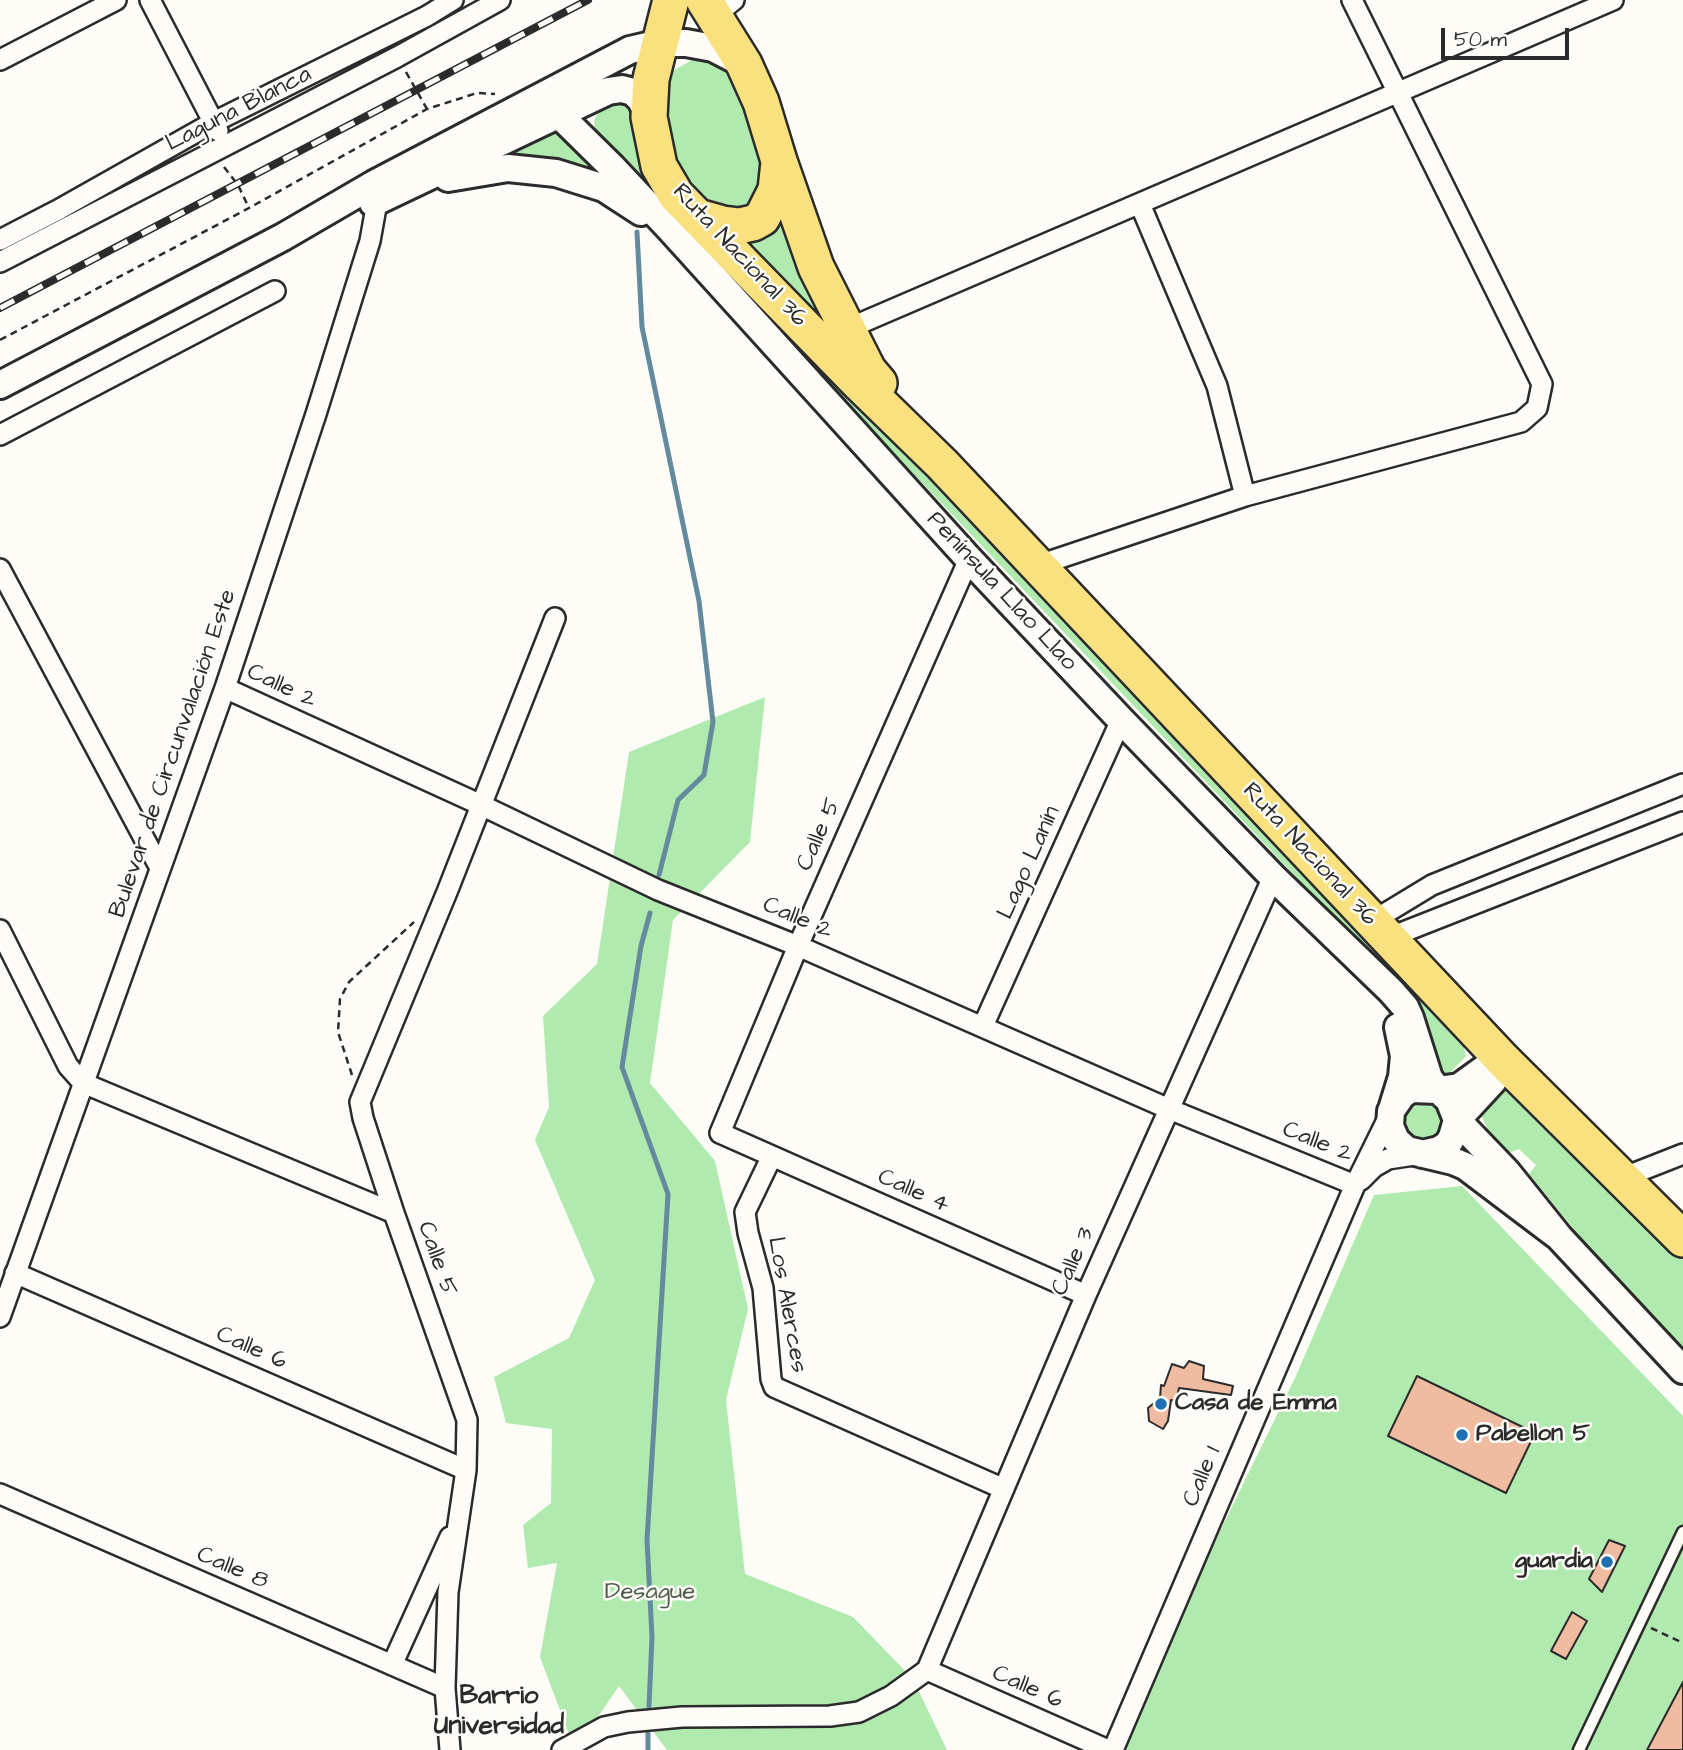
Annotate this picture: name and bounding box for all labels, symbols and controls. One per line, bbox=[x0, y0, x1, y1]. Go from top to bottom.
scale bar bbox=[1445, 14, 1573, 58]
text: 50 m bbox=[1454, 25, 1507, 54]
street label: Laguna Blanca bbox=[161, 61, 317, 159]
street label: Ruta Nacional 36 bbox=[665, 178, 813, 334]
street label: Península Llao Llao bbox=[920, 506, 1082, 678]
street label: Bulevar de Circunvalación Este bbox=[104, 586, 244, 922]
street label: Calle 2 bbox=[242, 659, 320, 715]
street label: Ruta Nacional 36 bbox=[1235, 777, 1383, 933]
street label: Calle 5 bbox=[791, 794, 849, 876]
street label: Lago Lanín bbox=[992, 802, 1068, 924]
street label: Calle 2 bbox=[758, 891, 836, 947]
street label: Calle 2 bbox=[1278, 1116, 1356, 1170]
street label: Calle 4 bbox=[873, 1163, 953, 1221]
street label: Calle 5 bbox=[410, 1218, 462, 1300]
street label: Calle 3 bbox=[1046, 1223, 1102, 1301]
street label: Los Alerces bbox=[760, 1235, 812, 1375]
street label: Calle 6 bbox=[211, 1321, 291, 1377]
place label: Casa de Emma bbox=[1175, 1390, 1337, 1418]
marker: Casa de Emma bbox=[1153, 1396, 1169, 1412]
place label: Pabellon 5 bbox=[1476, 1421, 1590, 1449]
marker: Pabellon 5 bbox=[1454, 1427, 1470, 1443]
street label: Calle 1 bbox=[1178, 1443, 1228, 1511]
street label: Calle 8 bbox=[192, 1541, 272, 1597]
place label: guardia bbox=[1515, 1548, 1593, 1576]
marker: guardia bbox=[1599, 1554, 1615, 1570]
park label: Desague bbox=[605, 1579, 695, 1607]
street label: Calle 6 bbox=[987, 1660, 1067, 1716]
district label: Barrio Universidad bbox=[434, 1682, 564, 1744]

